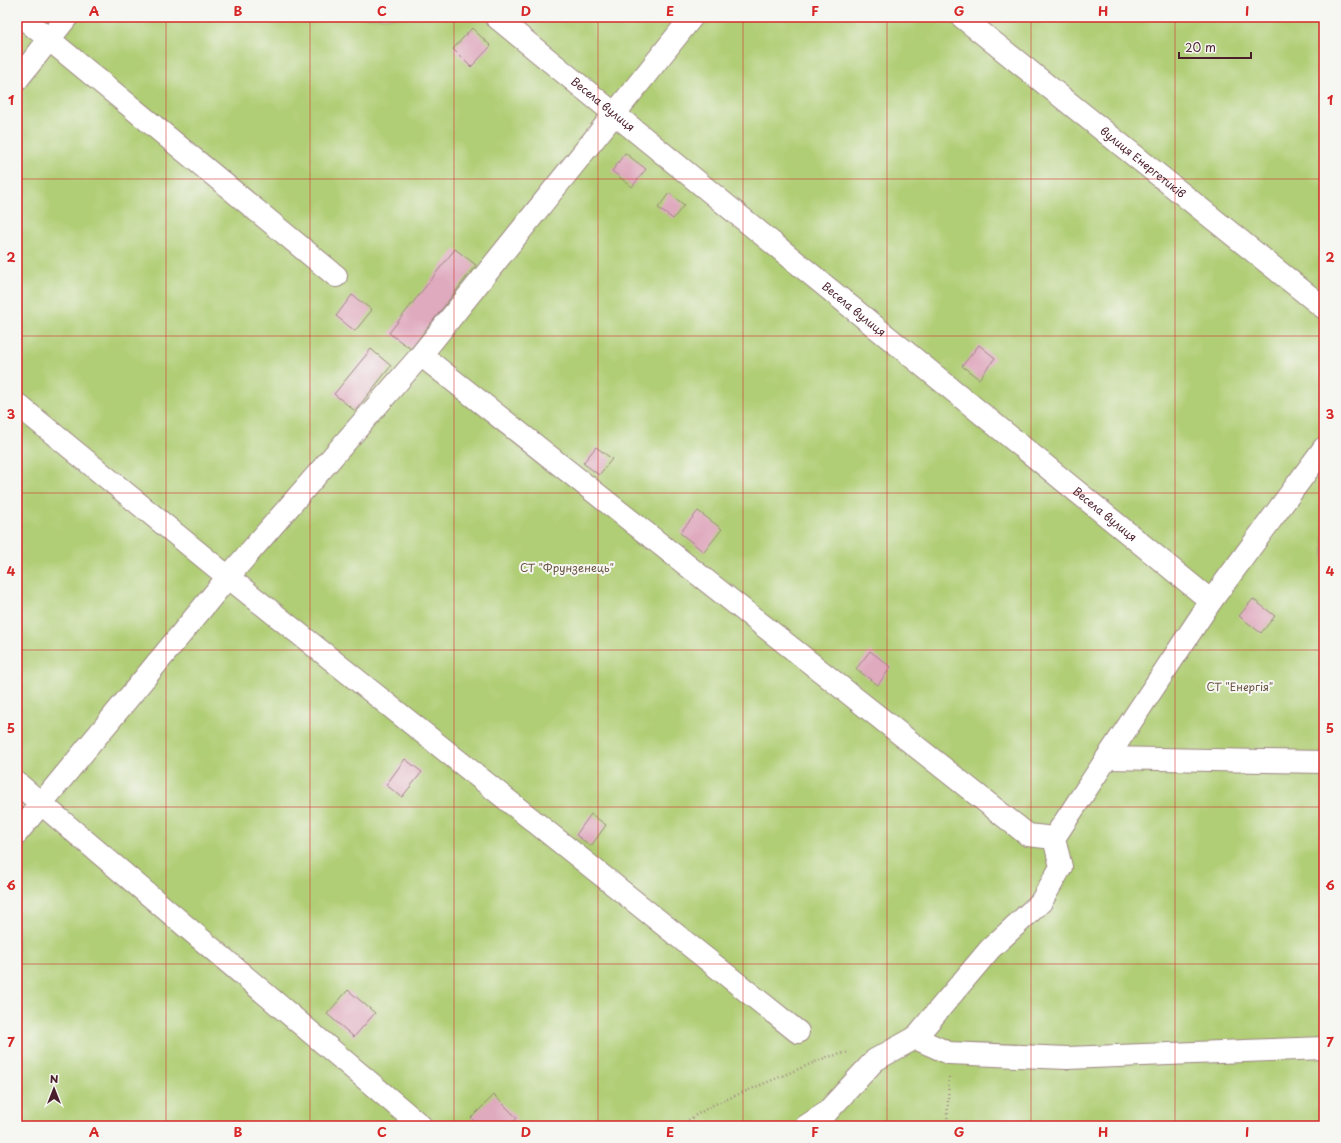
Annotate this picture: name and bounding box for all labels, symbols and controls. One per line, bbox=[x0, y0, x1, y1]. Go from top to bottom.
text: A bbox=[89, 1, 99, 20]
text: B bbox=[234, 1, 243, 20]
text: C bbox=[377, 1, 387, 20]
text: D bbox=[521, 1, 531, 20]
text: E bbox=[666, 1, 674, 20]
text: F bbox=[811, 1, 819, 20]
text: G bbox=[954, 1, 964, 20]
text: H bbox=[1098, 1, 1108, 20]
text: I bbox=[1245, 1, 1249, 20]
scale bar bbox=[1179, 34, 1251, 60]
text: 20 m bbox=[1185, 38, 1216, 56]
street label: Весела вулиця bbox=[568, 73, 639, 135]
text: 1 bbox=[8, 90, 14, 109]
text: 1 bbox=[1327, 90, 1333, 109]
street label: вулиця Енергетиків bbox=[1097, 122, 1190, 202]
text: 2 bbox=[6, 247, 16, 266]
text: 2 bbox=[1325, 247, 1335, 266]
street label: Весела вулиця bbox=[818, 278, 890, 340]
text: 3 bbox=[7, 404, 16, 423]
text: 3 bbox=[1326, 404, 1335, 423]
street label: Весела вулиця bbox=[1069, 482, 1141, 545]
park label: СТ "Фрунзенець" bbox=[520, 559, 614, 576]
text: 4 bbox=[7, 561, 16, 580]
text: 4 bbox=[1326, 561, 1335, 580]
park label: СТ "Енергія" bbox=[1207, 678, 1273, 695]
text: 5 bbox=[7, 718, 15, 737]
text: 5 bbox=[1326, 718, 1334, 737]
text: 6 bbox=[6, 875, 16, 894]
text: 6 bbox=[1325, 875, 1335, 894]
text: 7 bbox=[7, 1032, 15, 1051]
text: 7 bbox=[1326, 1032, 1334, 1051]
north arrow bbox=[34, 1069, 74, 1109]
text: N bbox=[50, 1070, 59, 1087]
text: A bbox=[89, 1122, 99, 1141]
text: B bbox=[234, 1122, 243, 1141]
text: C bbox=[377, 1122, 387, 1141]
text: D bbox=[521, 1122, 531, 1141]
text: E bbox=[666, 1122, 674, 1141]
text: F bbox=[811, 1122, 819, 1141]
text: G bbox=[954, 1122, 964, 1141]
text: H bbox=[1098, 1122, 1108, 1141]
text: I bbox=[1245, 1122, 1249, 1141]

